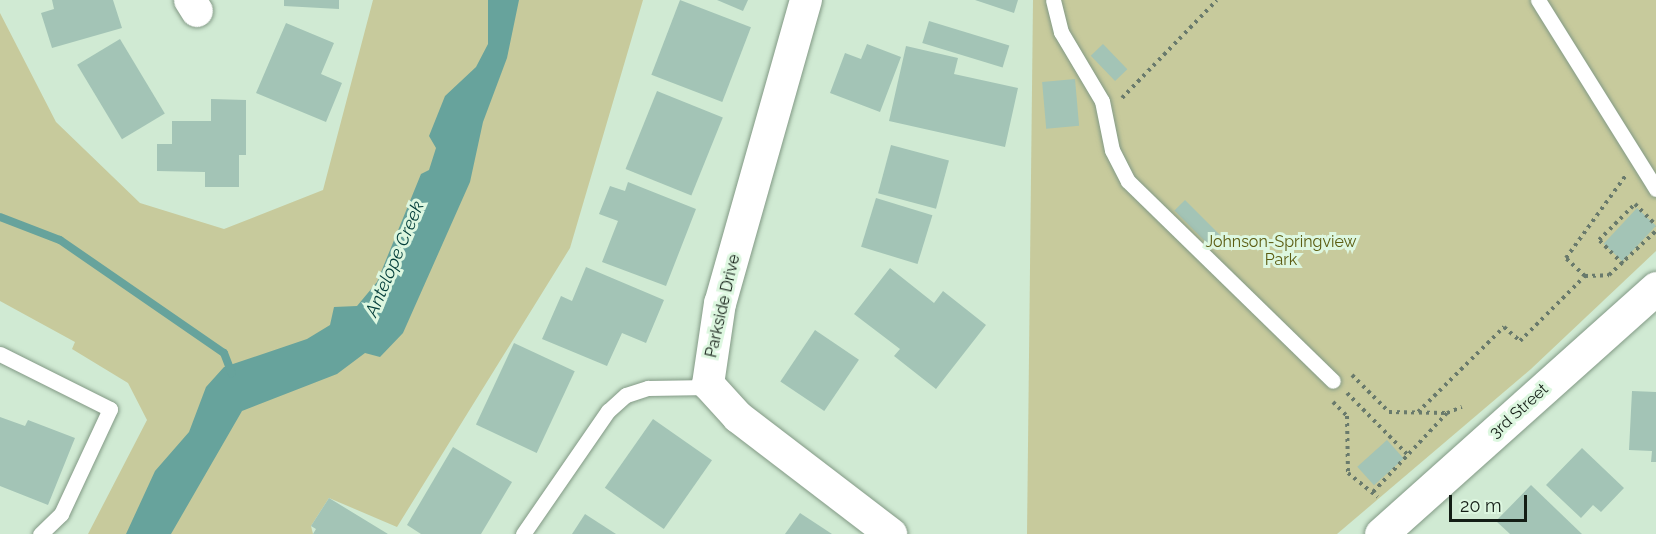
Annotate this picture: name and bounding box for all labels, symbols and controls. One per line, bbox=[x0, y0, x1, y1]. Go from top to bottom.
water label: Antelope Creek bbox=[361, 198, 429, 320]
park label: Johnson-Springview Park bbox=[1205, 232, 1357, 270]
street label: Parkside Drive bbox=[702, 252, 744, 360]
street label: 3rd Street bbox=[1486, 380, 1552, 442]
scale bar bbox=[1452, 483, 1530, 521]
text: 20 m bbox=[1460, 495, 1502, 516]

